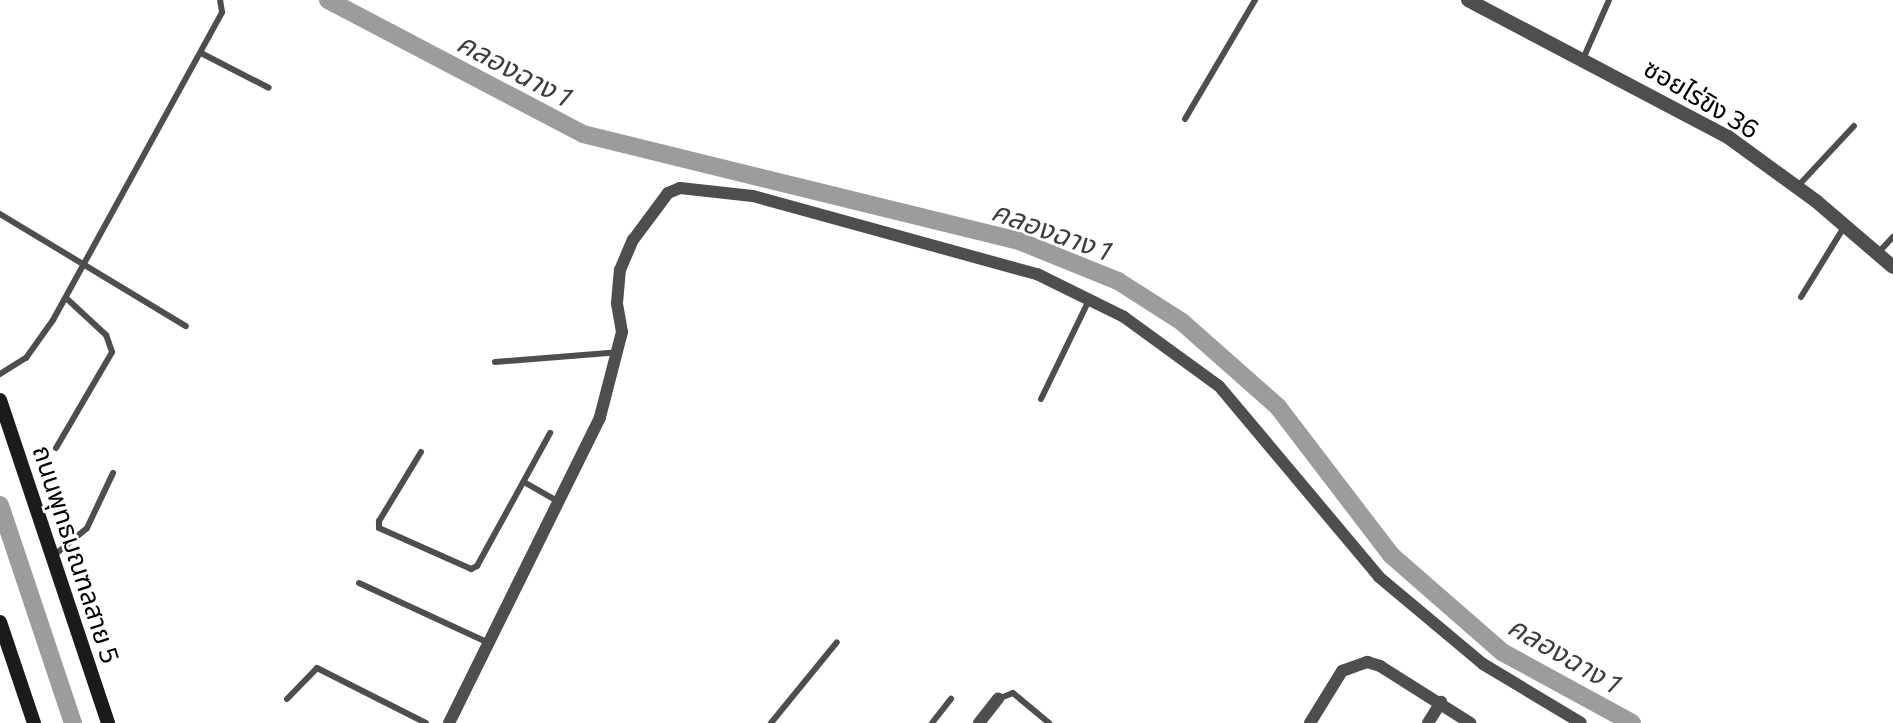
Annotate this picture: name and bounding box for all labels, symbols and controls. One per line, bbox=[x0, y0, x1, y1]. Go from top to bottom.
water label: คลองฉาง 1 bbox=[452, 25, 578, 113]
street label: ซอยไร่ขิง 36 bbox=[1639, 51, 1765, 145]
water label: คลองฉาง 1 bbox=[988, 193, 1116, 267]
street label: ถนนพุทธมณฑลสาย 5 bbox=[27, 441, 127, 667]
water label: คลองฉาง 1 bbox=[1503, 608, 1627, 700]

